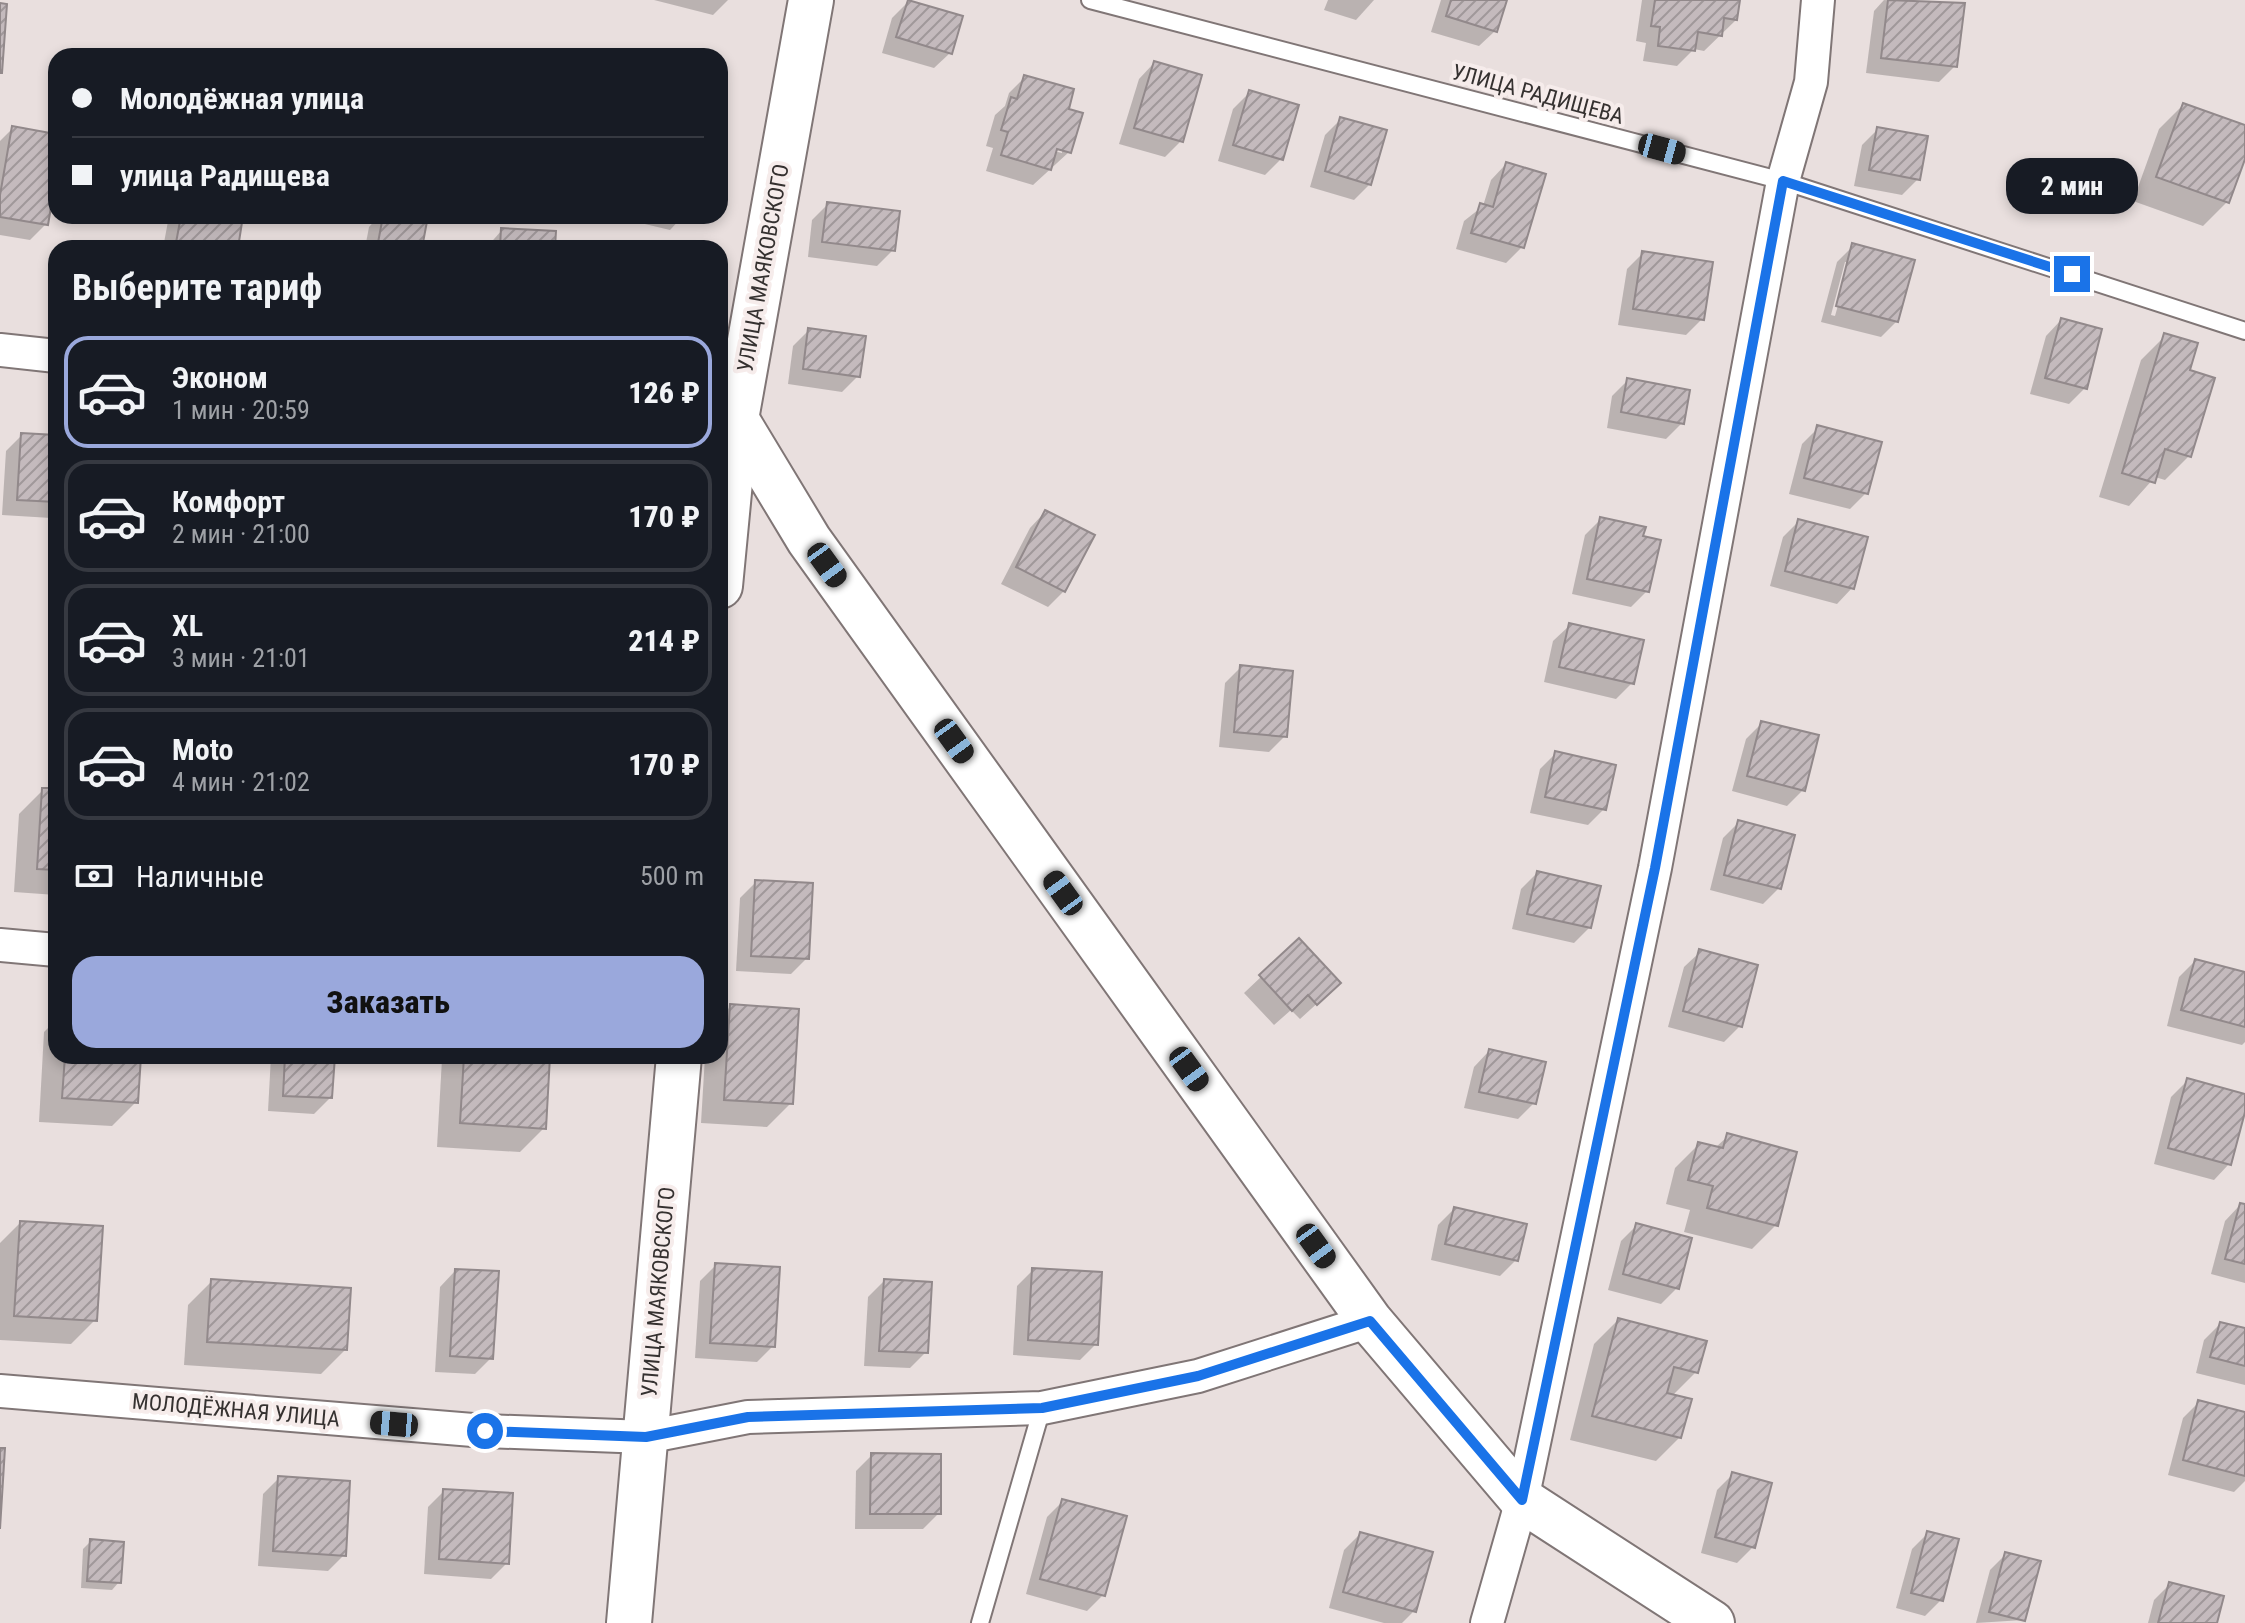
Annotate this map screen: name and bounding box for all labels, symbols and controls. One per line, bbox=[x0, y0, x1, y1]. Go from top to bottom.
street label: УЛИЦА РАДИЩЕВА bbox=[1449, 59, 1627, 129]
text: Молодёжная улица bbox=[120, 81, 364, 116]
car bbox=[1636, 131, 1688, 167]
text: улица Радищева bbox=[120, 158, 330, 193]
callout: 2 мин bbox=[2006, 158, 2138, 214]
street label: УЛИЦА МАЯКОВСКОГО bbox=[732, 162, 794, 374]
text: 2 мин bbox=[2041, 171, 2103, 201]
route end bbox=[2054, 256, 2090, 292]
text: Выберите тариф bbox=[72, 267, 322, 309]
icon: car bbox=[76, 356, 148, 428]
text: Эконом bbox=[172, 360, 268, 395]
text: 126 ₽ bbox=[628, 375, 700, 410]
text: 1 мин · 20:59 bbox=[172, 395, 310, 425]
icon: car bbox=[76, 480, 148, 552]
text: Комфорт bbox=[172, 484, 285, 519]
text: 170 ₽ bbox=[628, 499, 700, 534]
text: 2 мин · 21:00 bbox=[172, 519, 310, 549]
car bbox=[803, 539, 851, 591]
icon: car bbox=[76, 604, 148, 676]
text: XL bbox=[172, 608, 203, 643]
text: 214 ₽ bbox=[628, 623, 700, 658]
text: 3 мин · 21:01 bbox=[172, 643, 310, 673]
car bbox=[930, 715, 978, 767]
icon: car bbox=[76, 728, 148, 800]
text: Moto bbox=[172, 732, 233, 767]
text: 170 ₽ bbox=[628, 747, 700, 782]
text: 4 мин · 21:02 bbox=[172, 767, 310, 797]
icon: cash bbox=[72, 854, 116, 898]
text: Наличные bbox=[136, 859, 264, 894]
text: 500 m bbox=[640, 861, 704, 891]
car bbox=[1039, 867, 1087, 919]
button: Заказать bbox=[72, 956, 704, 1048]
car bbox=[1165, 1043, 1213, 1095]
street label: УЛИЦА МАЯКОВСКОГО bbox=[636, 1186, 680, 1398]
car bbox=[1292, 1220, 1340, 1272]
street label: МОЛОДЁЖНАЯ УЛИЦА bbox=[131, 1388, 341, 1432]
car bbox=[369, 1410, 419, 1438]
route start bbox=[467, 1413, 503, 1449]

